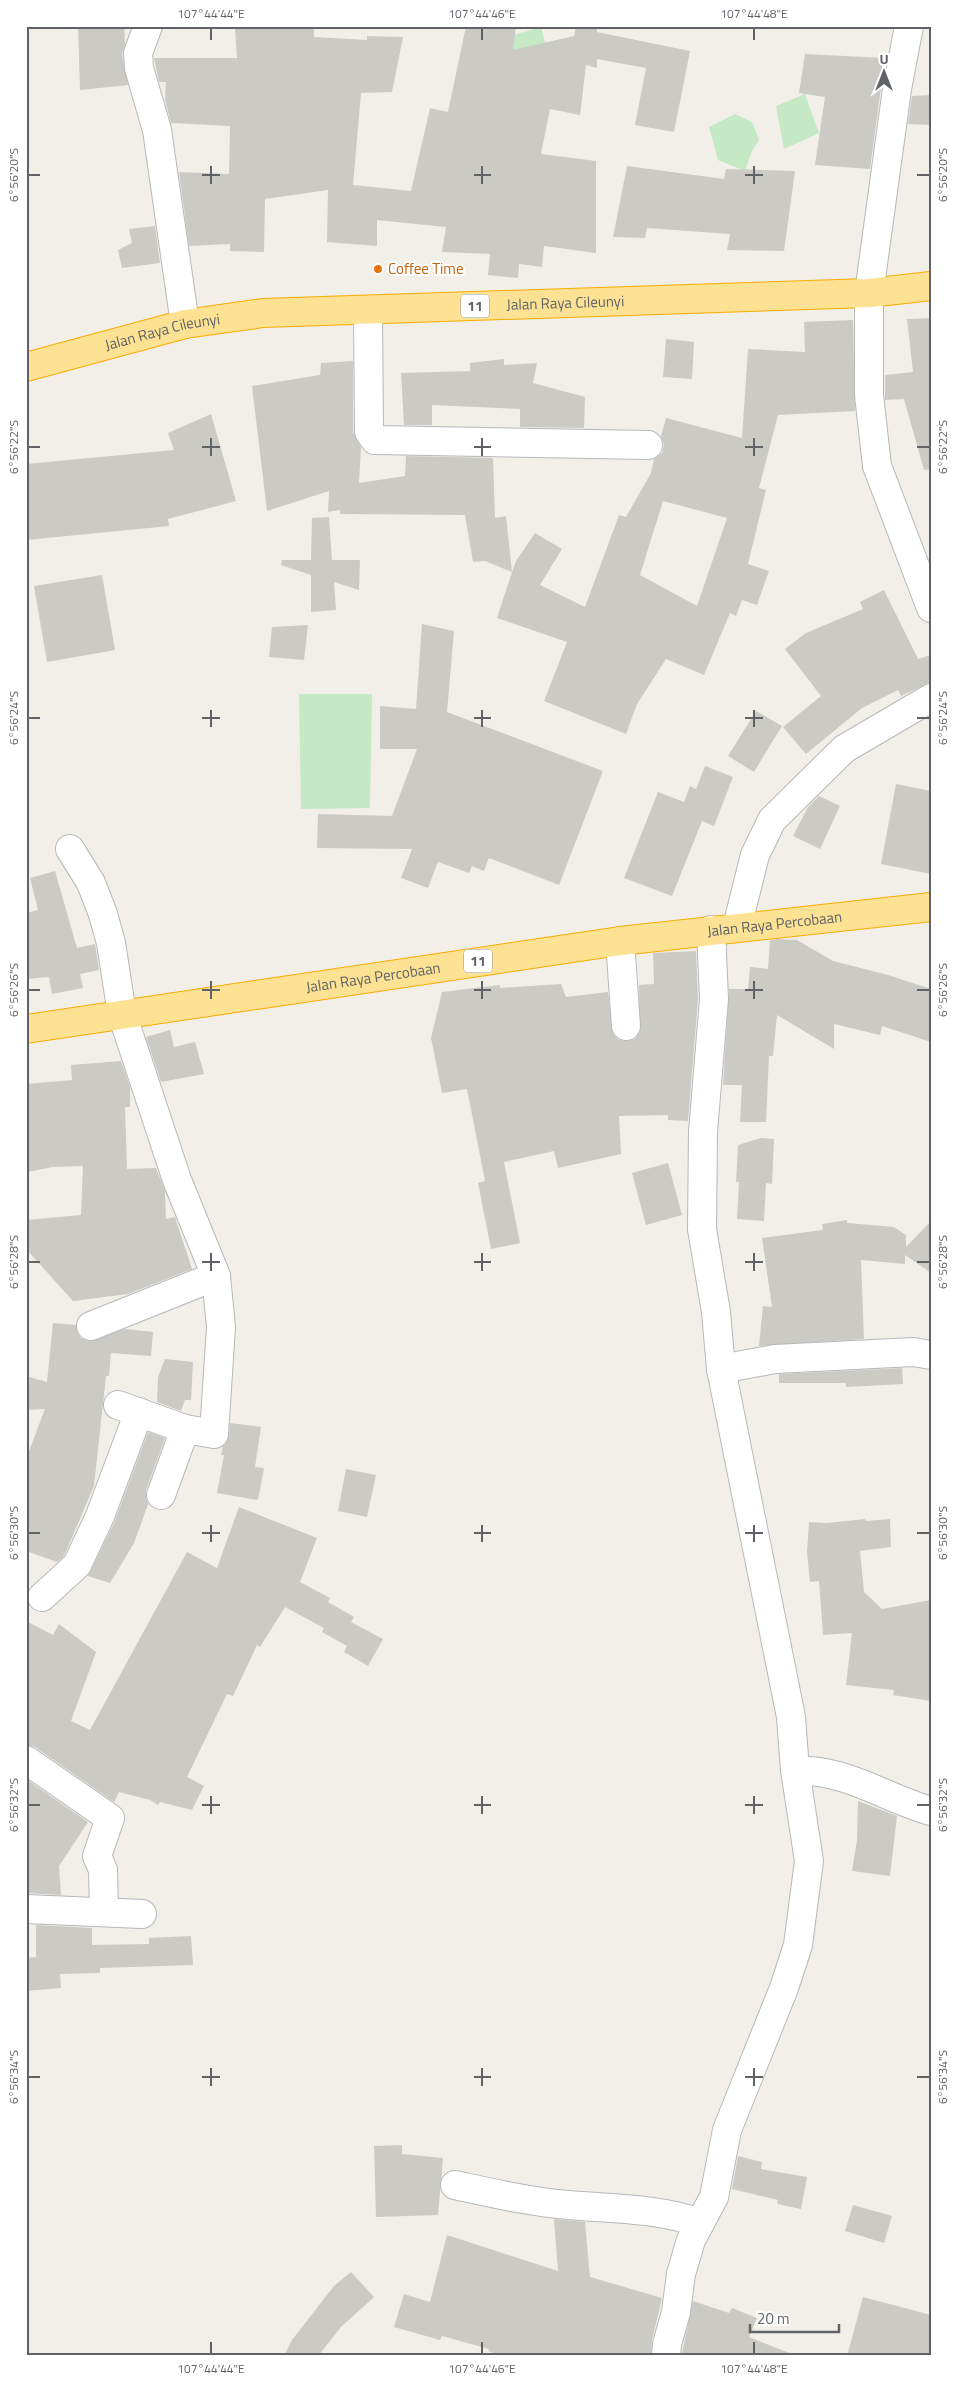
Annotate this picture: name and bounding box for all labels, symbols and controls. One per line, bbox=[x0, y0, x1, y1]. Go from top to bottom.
text: 107°44'44"E bbox=[177, 4, 245, 23]
text: 107°44'46"E bbox=[448, 4, 516, 23]
text: 107°44'48"E bbox=[720, 4, 788, 23]
north arrow bbox=[860, 48, 910, 98]
text: U bbox=[879, 48, 889, 69]
text: 6°56'20"S bbox=[4, 148, 23, 202]
text: 6°56'20"S bbox=[933, 148, 952, 202]
place label: Coffee Time bbox=[388, 257, 463, 280]
marker: Coffee Time bbox=[372, 263, 384, 275]
street label: Jalan Raya Cileunyi bbox=[506, 289, 625, 316]
road number: 11 bbox=[461, 294, 489, 318]
street label: Jalan Raya Cileunyi bbox=[102, 307, 221, 356]
text: 6°56'22"S bbox=[4, 420, 23, 474]
text: 6°56'22"S bbox=[933, 420, 952, 474]
text: 6°56'24"S bbox=[4, 691, 23, 745]
text: 6°56'24"S bbox=[933, 691, 952, 745]
street label: Jalan Raya Percobaan bbox=[706, 905, 843, 942]
road number: 11 bbox=[464, 949, 492, 972]
street label: Jalan Raya Percobaan bbox=[304, 956, 442, 998]
text: 6°56'26"S bbox=[4, 963, 23, 1017]
text: 6°56'26"S bbox=[933, 963, 952, 1017]
text: 6°56'28"S bbox=[4, 1235, 23, 1289]
text: 6°56'28"S bbox=[933, 1235, 952, 1289]
text: 6°56'30"S bbox=[4, 1506, 23, 1560]
text: 6°56'30"S bbox=[933, 1506, 952, 1560]
text: 6°56'32"S bbox=[4, 1778, 23, 1832]
text: 6°56'32"S bbox=[933, 1778, 952, 1832]
text: 6°56'34"S bbox=[4, 2050, 23, 2104]
text: 6°56'34"S bbox=[933, 2050, 952, 2104]
scale bar bbox=[750, 2302, 838, 2334]
text: 20 m bbox=[757, 2307, 790, 2330]
text: 107°44'44"E bbox=[177, 2359, 245, 2378]
text: 107°44'46"E bbox=[448, 2359, 516, 2378]
text: 107°44'48"E bbox=[720, 2359, 788, 2378]

